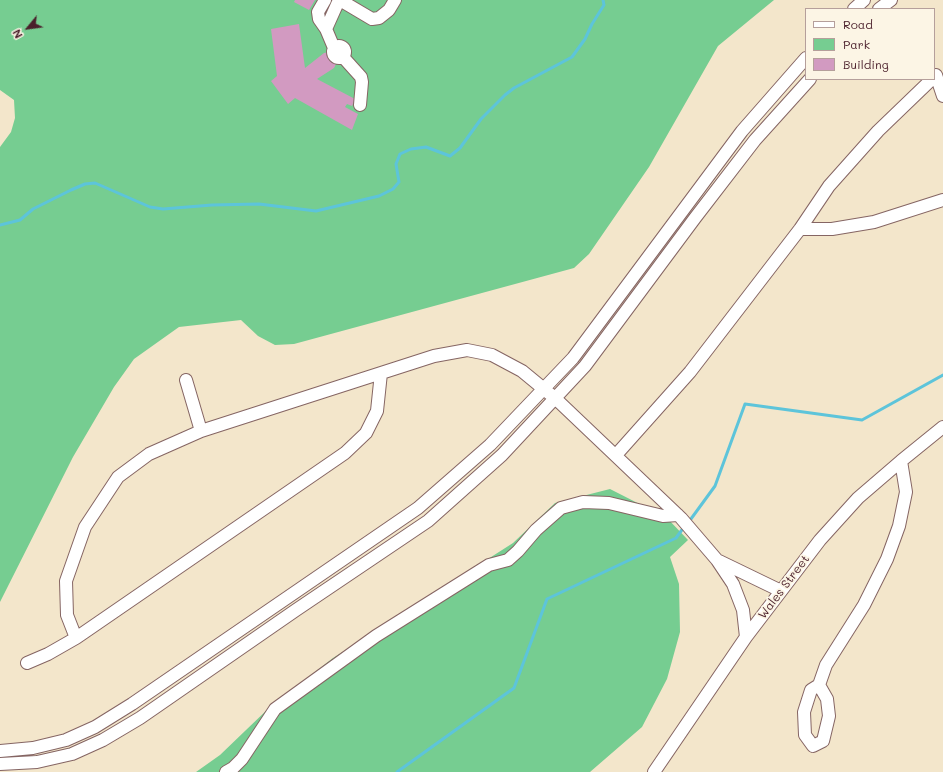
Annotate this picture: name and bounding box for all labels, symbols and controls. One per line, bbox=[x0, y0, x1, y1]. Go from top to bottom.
north arrow bbox=[8, 8, 48, 48]
legend bbox=[805, 8, 935, 80]
text: Road bbox=[843, 16, 873, 32]
text: N bbox=[8, 27, 26, 41]
text: Park bbox=[843, 36, 870, 52]
text: Building bbox=[843, 56, 889, 72]
street label: Wales Street bbox=[755, 552, 813, 622]

